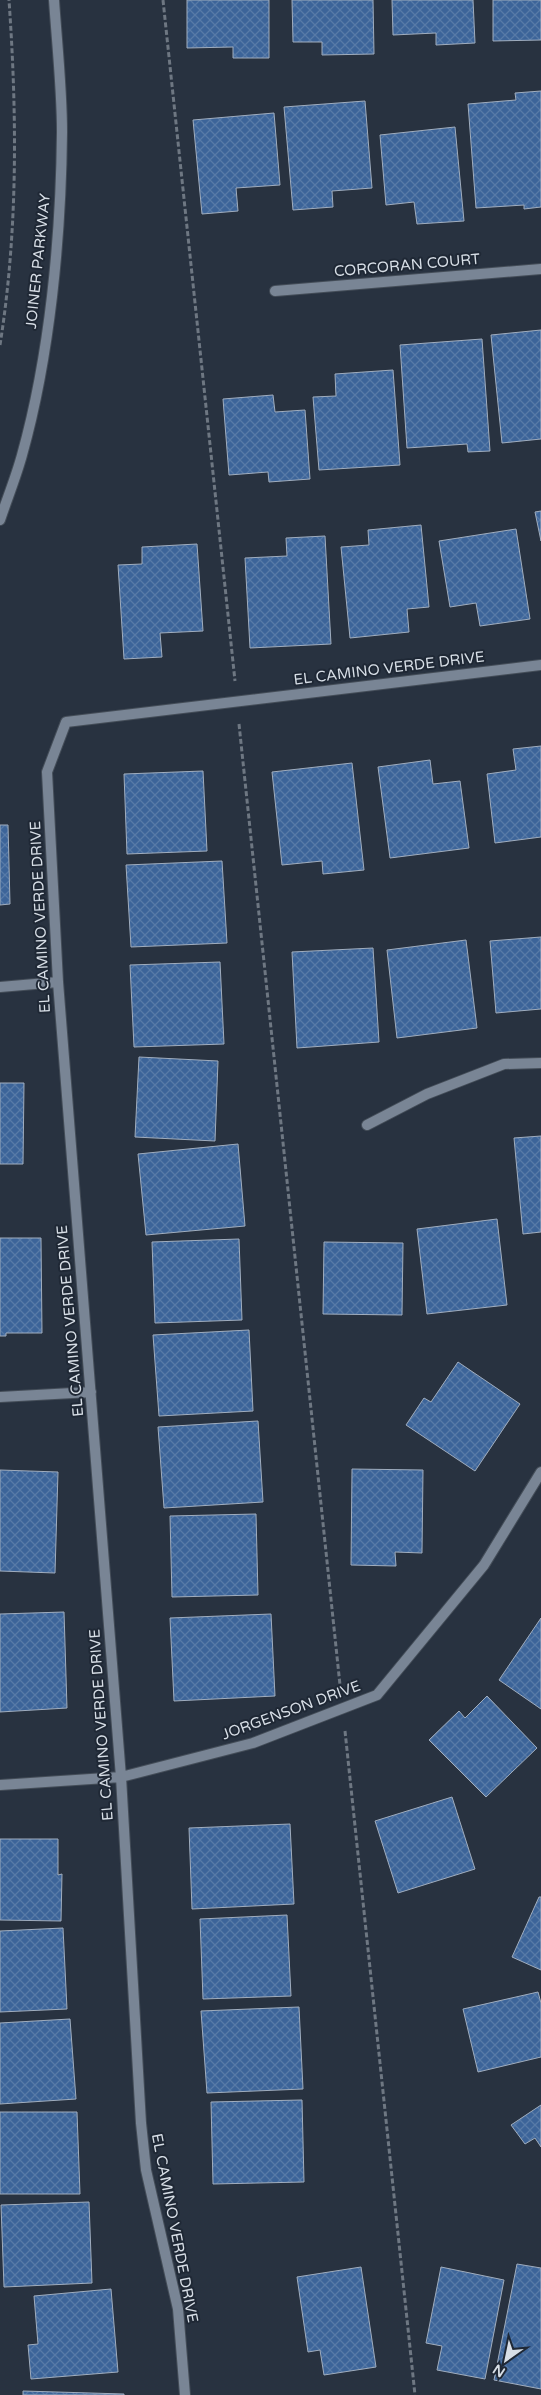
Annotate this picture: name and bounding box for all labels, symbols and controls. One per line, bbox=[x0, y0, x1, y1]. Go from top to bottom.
street label: JOINER PARKWAY bbox=[22, 192, 54, 330]
street label: CORCORAN COURT bbox=[333, 250, 481, 280]
street label: EL CAMINO VERDE DRIVE bbox=[293, 647, 485, 689]
street label: EL CAMINO VERDE DRIVE bbox=[26, 821, 54, 1013]
street label: EL CAMINO VERDE DRIVE bbox=[53, 1224, 87, 1418]
street label: EL CAMINO VERDE DRIVE bbox=[85, 1628, 117, 1822]
street label: JORGENSON DRIVE bbox=[219, 1677, 363, 1743]
street label: EL CAMINO VERDE DRIVE bbox=[148, 2132, 202, 2324]
north arrow bbox=[481, 2335, 531, 2385]
text: N bbox=[490, 2360, 509, 2381]

